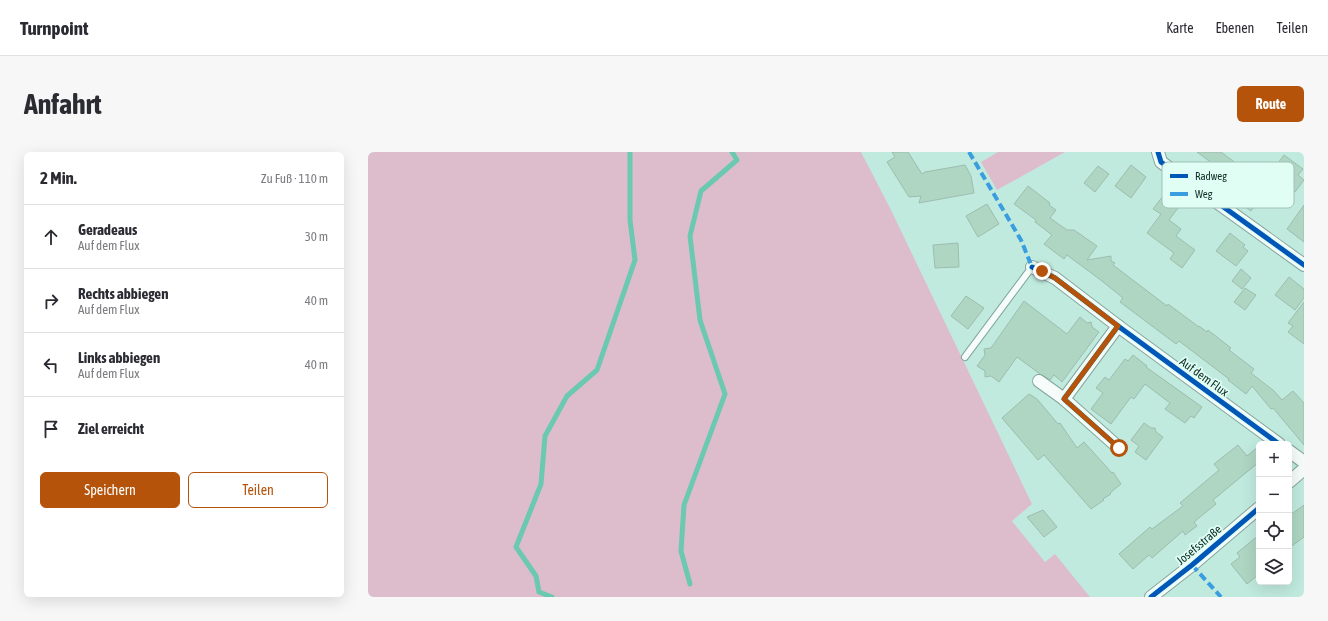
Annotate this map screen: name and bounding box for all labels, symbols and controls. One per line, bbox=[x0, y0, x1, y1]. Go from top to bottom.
text: Turnpoint bbox=[20, 17, 88, 39]
text: Karte bbox=[1166, 20, 1193, 36]
text: Ebenen bbox=[1215, 20, 1254, 36]
text: Teilen bbox=[1276, 20, 1308, 36]
button: Route bbox=[1237, 86, 1304, 122]
text: Anfahrt bbox=[24, 88, 102, 120]
legend bbox=[1162, 162, 1294, 208]
text: 2 Min. bbox=[40, 168, 77, 188]
text: Radweg bbox=[1195, 170, 1227, 182]
text: Zu Fuß · 110 m bbox=[261, 171, 328, 186]
text: Weg bbox=[1195, 188, 1213, 200]
text: Geradeaus bbox=[78, 221, 137, 238]
icon: ahead bbox=[40, 226, 62, 248]
text: 30 m bbox=[305, 229, 328, 244]
text: Auf dem Flux bbox=[78, 238, 139, 253]
route end bbox=[1033, 262, 1051, 280]
text: Rechts abbiegen bbox=[78, 285, 168, 302]
icon: right bbox=[40, 290, 62, 312]
text: 40 m bbox=[305, 293, 328, 308]
text: Auf dem Flux bbox=[78, 302, 139, 317]
text: Links abbiegen bbox=[78, 349, 160, 366]
icon: left bbox=[40, 354, 62, 376]
street label: Auf dem Flux bbox=[1177, 355, 1231, 399]
text: 40 m bbox=[305, 357, 328, 372]
text: Auf dem Flux bbox=[78, 366, 139, 381]
icon: arrive bbox=[40, 418, 62, 440]
text: Ziel erreicht bbox=[78, 420, 144, 437]
route start bbox=[1110, 439, 1128, 457]
map controls bbox=[1256, 441, 1292, 585]
button: + bbox=[1256, 441, 1292, 477]
button: Speichern bbox=[40, 472, 180, 508]
button: Teilen bbox=[188, 472, 328, 508]
button: − bbox=[1256, 477, 1292, 513]
button: locate bbox=[1256, 513, 1292, 549]
street label: Josefsstraße bbox=[1174, 522, 1224, 568]
button: layers bbox=[1256, 549, 1292, 585]

